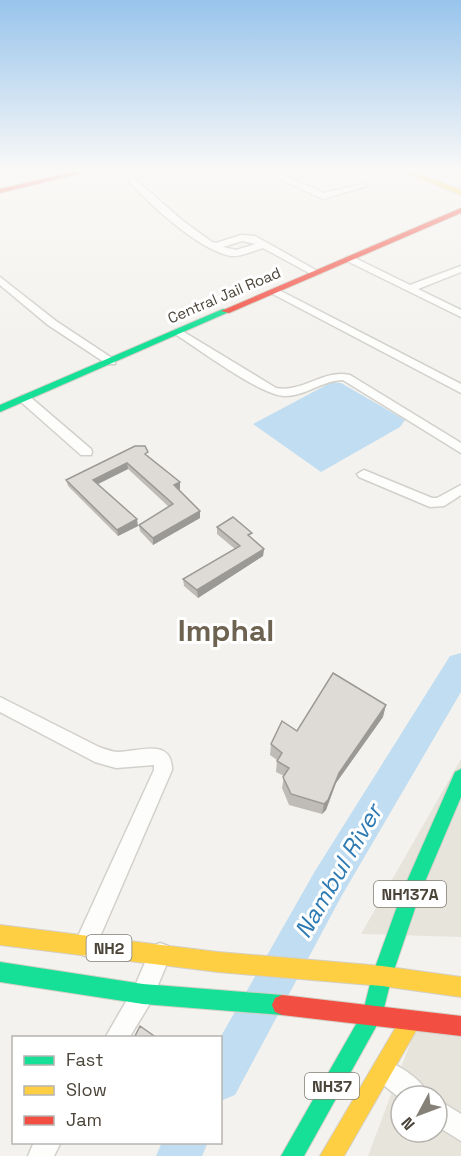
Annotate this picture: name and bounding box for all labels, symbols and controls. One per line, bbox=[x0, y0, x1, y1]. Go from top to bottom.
street label: Central Jail Road bbox=[165, 263, 283, 327]
district label: Imphal bbox=[178, 611, 274, 650]
water label: Nambul River bbox=[287, 796, 390, 943]
road number: NH137A bbox=[374, 881, 446, 907]
road number: NH2 bbox=[86, 935, 132, 961]
legend bbox=[12, 1036, 222, 1144]
text: Fast bbox=[66, 1048, 103, 1071]
road number: NH37 bbox=[305, 1073, 359, 1099]
text: Slow bbox=[66, 1078, 107, 1101]
north arrow bbox=[389, 1084, 449, 1144]
text: Jam bbox=[66, 1108, 102, 1131]
text: N bbox=[397, 1113, 420, 1134]

